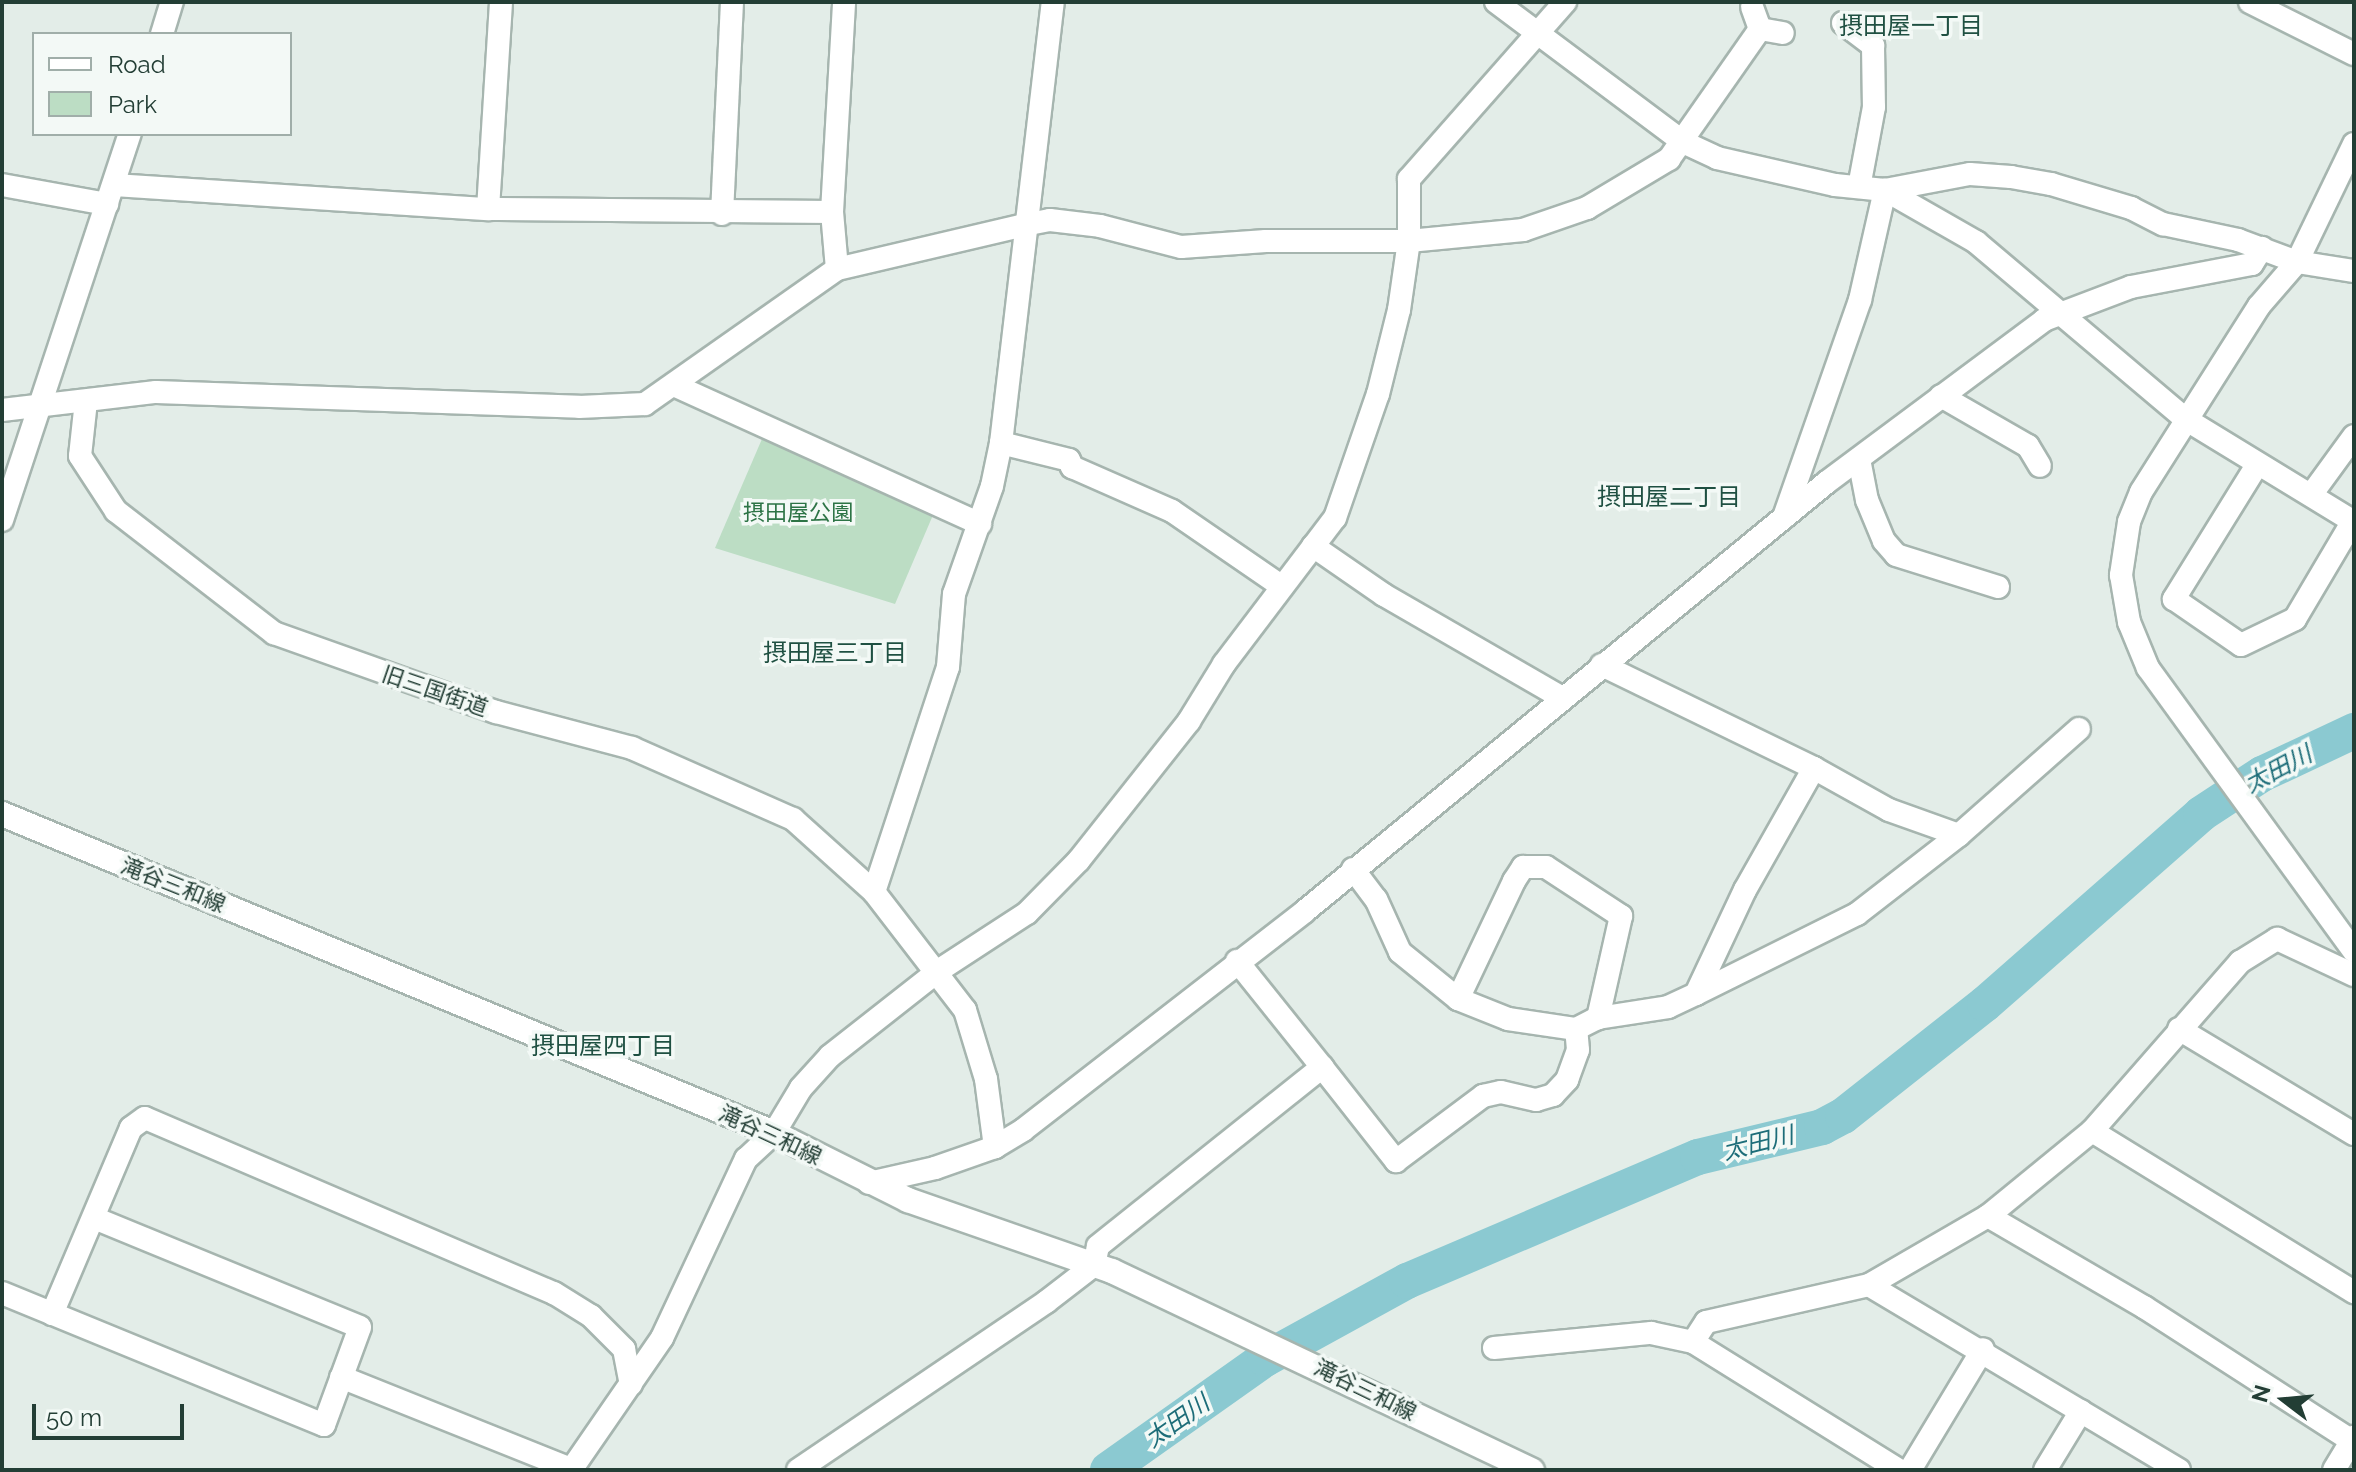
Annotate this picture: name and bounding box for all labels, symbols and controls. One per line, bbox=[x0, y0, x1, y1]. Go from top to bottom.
district label: 摂田屋一丁目 bbox=[1839, 12, 1983, 40]
legend bbox=[32, 32, 292, 136]
text: Road bbox=[108, 50, 166, 79]
text: Park bbox=[108, 90, 157, 119]
district label: 摂田屋二丁目 bbox=[1597, 483, 1741, 511]
park label: 摂田屋公園 bbox=[743, 500, 853, 526]
district label: 摂田屋三丁目 bbox=[763, 639, 907, 667]
street label: 旧三国街道 bbox=[379, 661, 491, 721]
water label: 太田川 bbox=[2239, 739, 2317, 799]
street label: 滝谷三和線 bbox=[117, 852, 229, 918]
district label: 摂田屋四丁目 bbox=[531, 1032, 675, 1060]
street label: 滝谷三和線 bbox=[715, 1100, 825, 1170]
water label: 太田川 bbox=[1720, 1120, 1796, 1166]
street label: 滝谷三和線 bbox=[1310, 1354, 1420, 1426]
north arrow bbox=[2244, 1360, 2324, 1440]
text: N bbox=[2246, 1382, 2276, 1405]
scale bar bbox=[36, 1388, 188, 1438]
water label: 太田川 bbox=[1139, 1389, 1215, 1453]
text: 50 m bbox=[46, 1403, 102, 1432]

